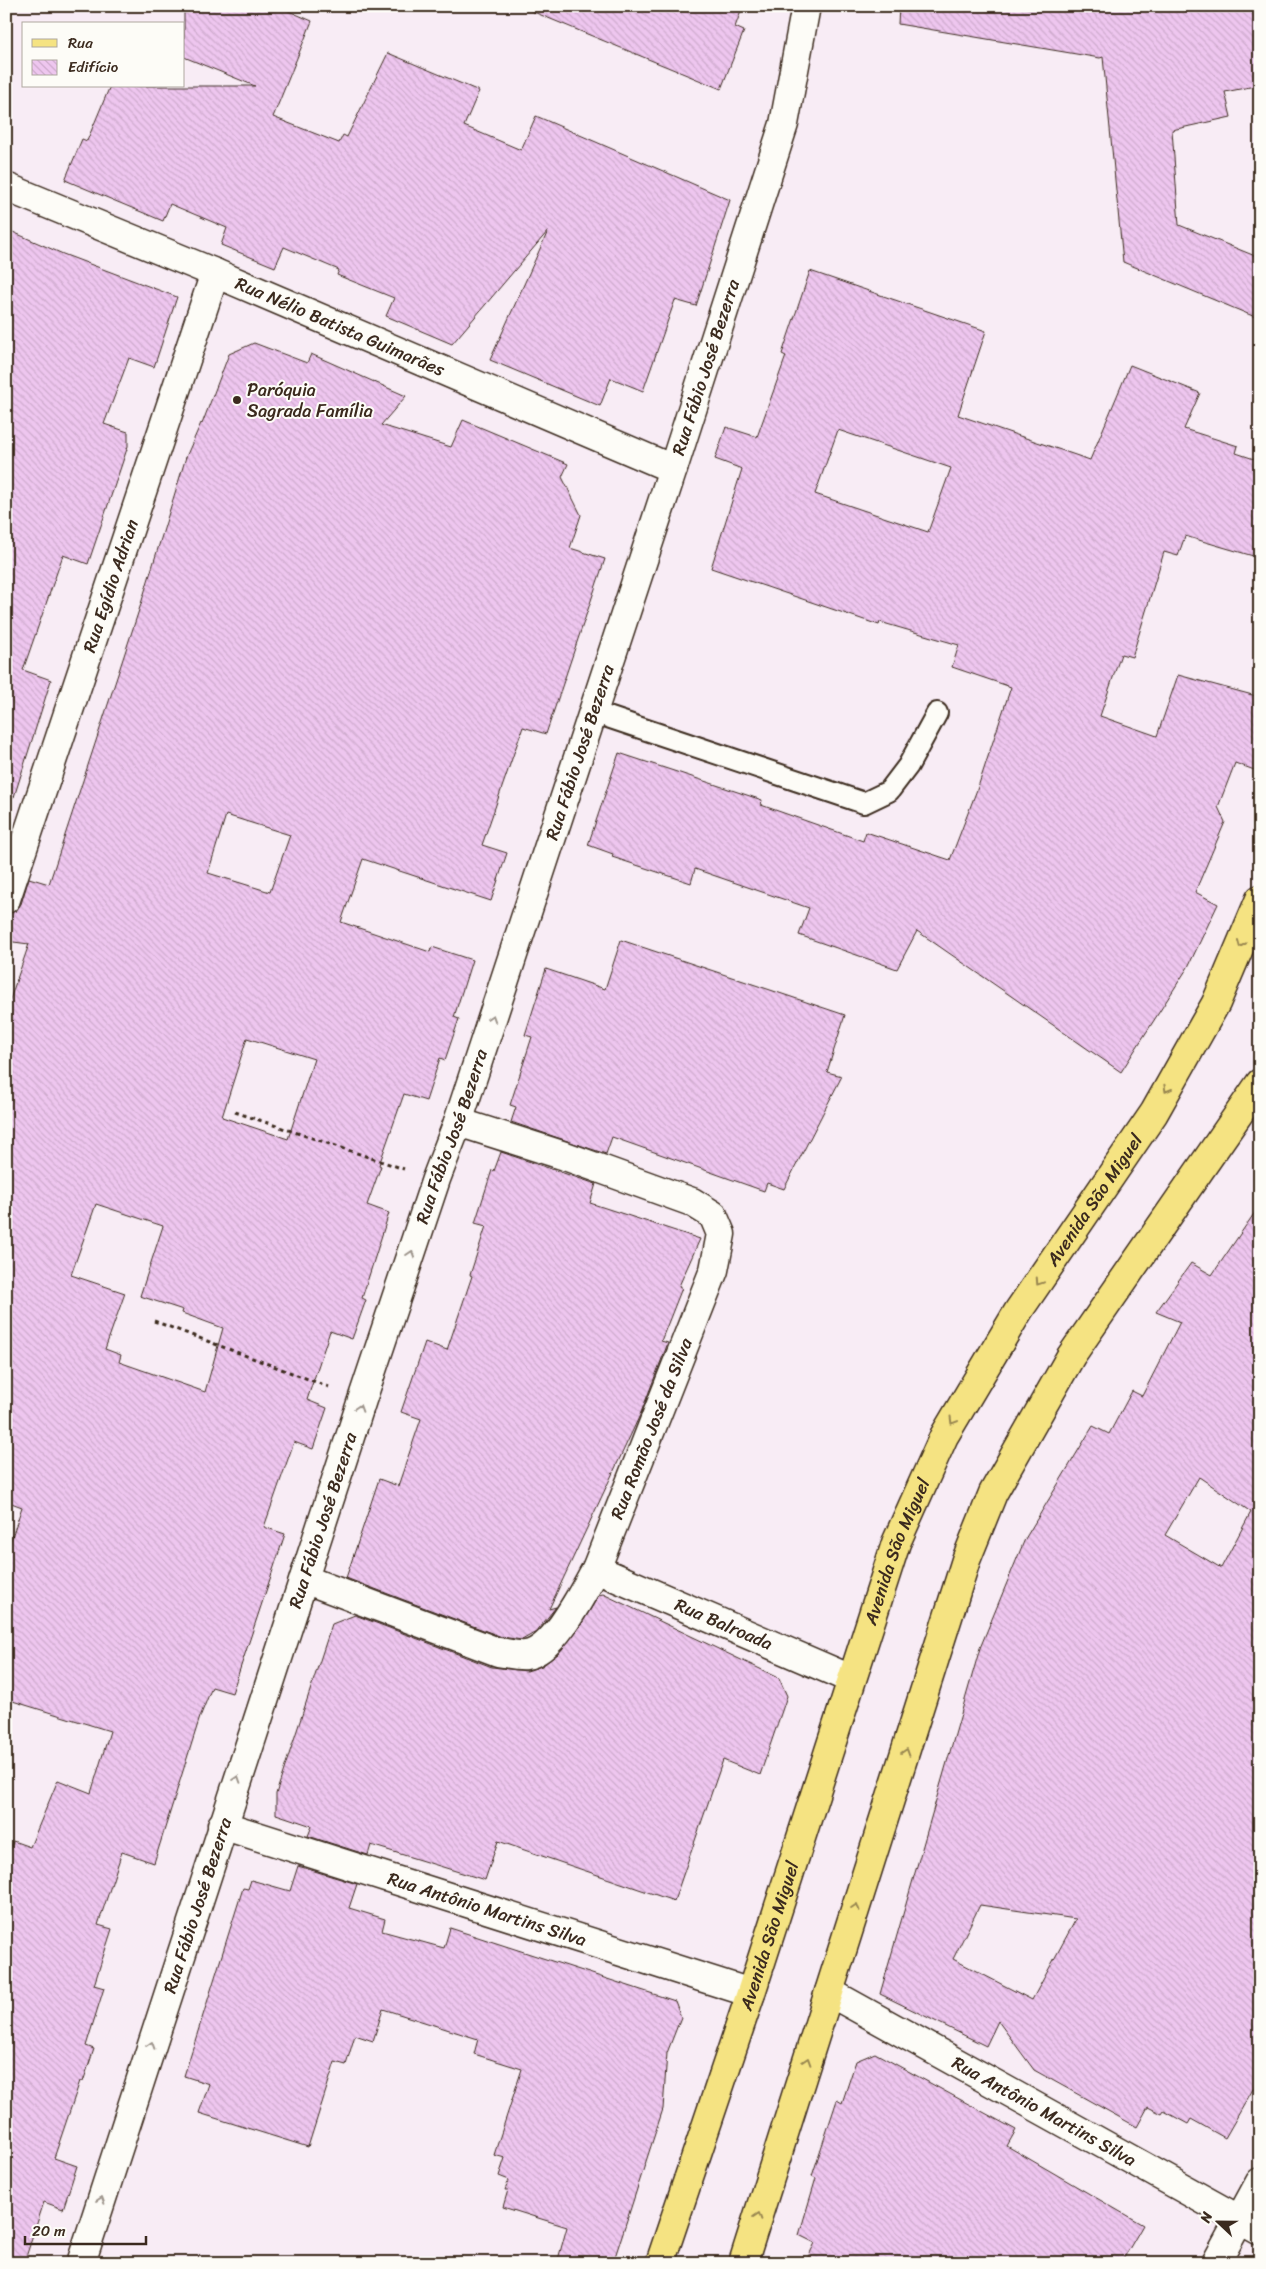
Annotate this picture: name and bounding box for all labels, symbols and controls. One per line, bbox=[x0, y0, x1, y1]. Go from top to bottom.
legend bbox=[22, 22, 185, 88]
text: Rua bbox=[68, 30, 93, 56]
text: Edifício bbox=[68, 54, 119, 80]
street label: Rua Nélio Batista Guimarães bbox=[230, 267, 451, 386]
street label: Rua Fábio José Bezerra bbox=[662, 274, 749, 460]
place label: Paróquia Sagrada Família bbox=[247, 374, 373, 427]
marker: Paróquia Sagrada Família bbox=[231, 394, 243, 406]
street label: Rua Egídio Adrian bbox=[73, 515, 148, 657]
street label: Rua Fábio José Bezerra bbox=[536, 659, 624, 844]
one-way arrow bbox=[1236, 939, 1247, 948]
one-way arrow bbox=[486, 1014, 496, 1023]
street label: Rua Fábio José Bezerra bbox=[406, 1044, 497, 1228]
one-way arrow bbox=[1164, 1084, 1174, 1093]
street label: Avenida São Miguel bbox=[1037, 1126, 1152, 1274]
one-way arrow bbox=[405, 1251, 415, 1259]
one-way arrow bbox=[1035, 1277, 1045, 1286]
street label: Rua Romão José da Silva bbox=[601, 1332, 702, 1524]
one-way arrow bbox=[354, 1405, 364, 1413]
one-way arrow bbox=[950, 1415, 960, 1424]
street label: Rua Fábio José Bezerra bbox=[279, 1427, 367, 1613]
street label: Avenida São Miguel bbox=[854, 1472, 940, 1630]
street label: Rua Balroada bbox=[669, 1589, 778, 1659]
one-way arrow bbox=[900, 1748, 910, 1757]
one-way arrow bbox=[232, 1775, 242, 1784]
street label: Rua Fábio José Bezerra bbox=[154, 1812, 241, 1998]
street label: Avenida São Miguel bbox=[730, 1856, 809, 2016]
street label: Rua Antônio Martins Silva bbox=[383, 1863, 590, 1956]
one-way arrow bbox=[850, 1903, 860, 1911]
one-way arrow bbox=[146, 2041, 156, 2050]
street label: Rua Antônio Martins Silva bbox=[946, 2047, 1142, 2175]
one-way arrow bbox=[801, 2058, 811, 2066]
one-way arrow bbox=[96, 2196, 106, 2204]
north arrow bbox=[1194, 2196, 1244, 2246]
text: N bbox=[1193, 2208, 1220, 2227]
one-way arrow bbox=[752, 2213, 762, 2221]
scale bar bbox=[25, 2214, 146, 2246]
text: 20 m bbox=[32, 2218, 66, 2244]

